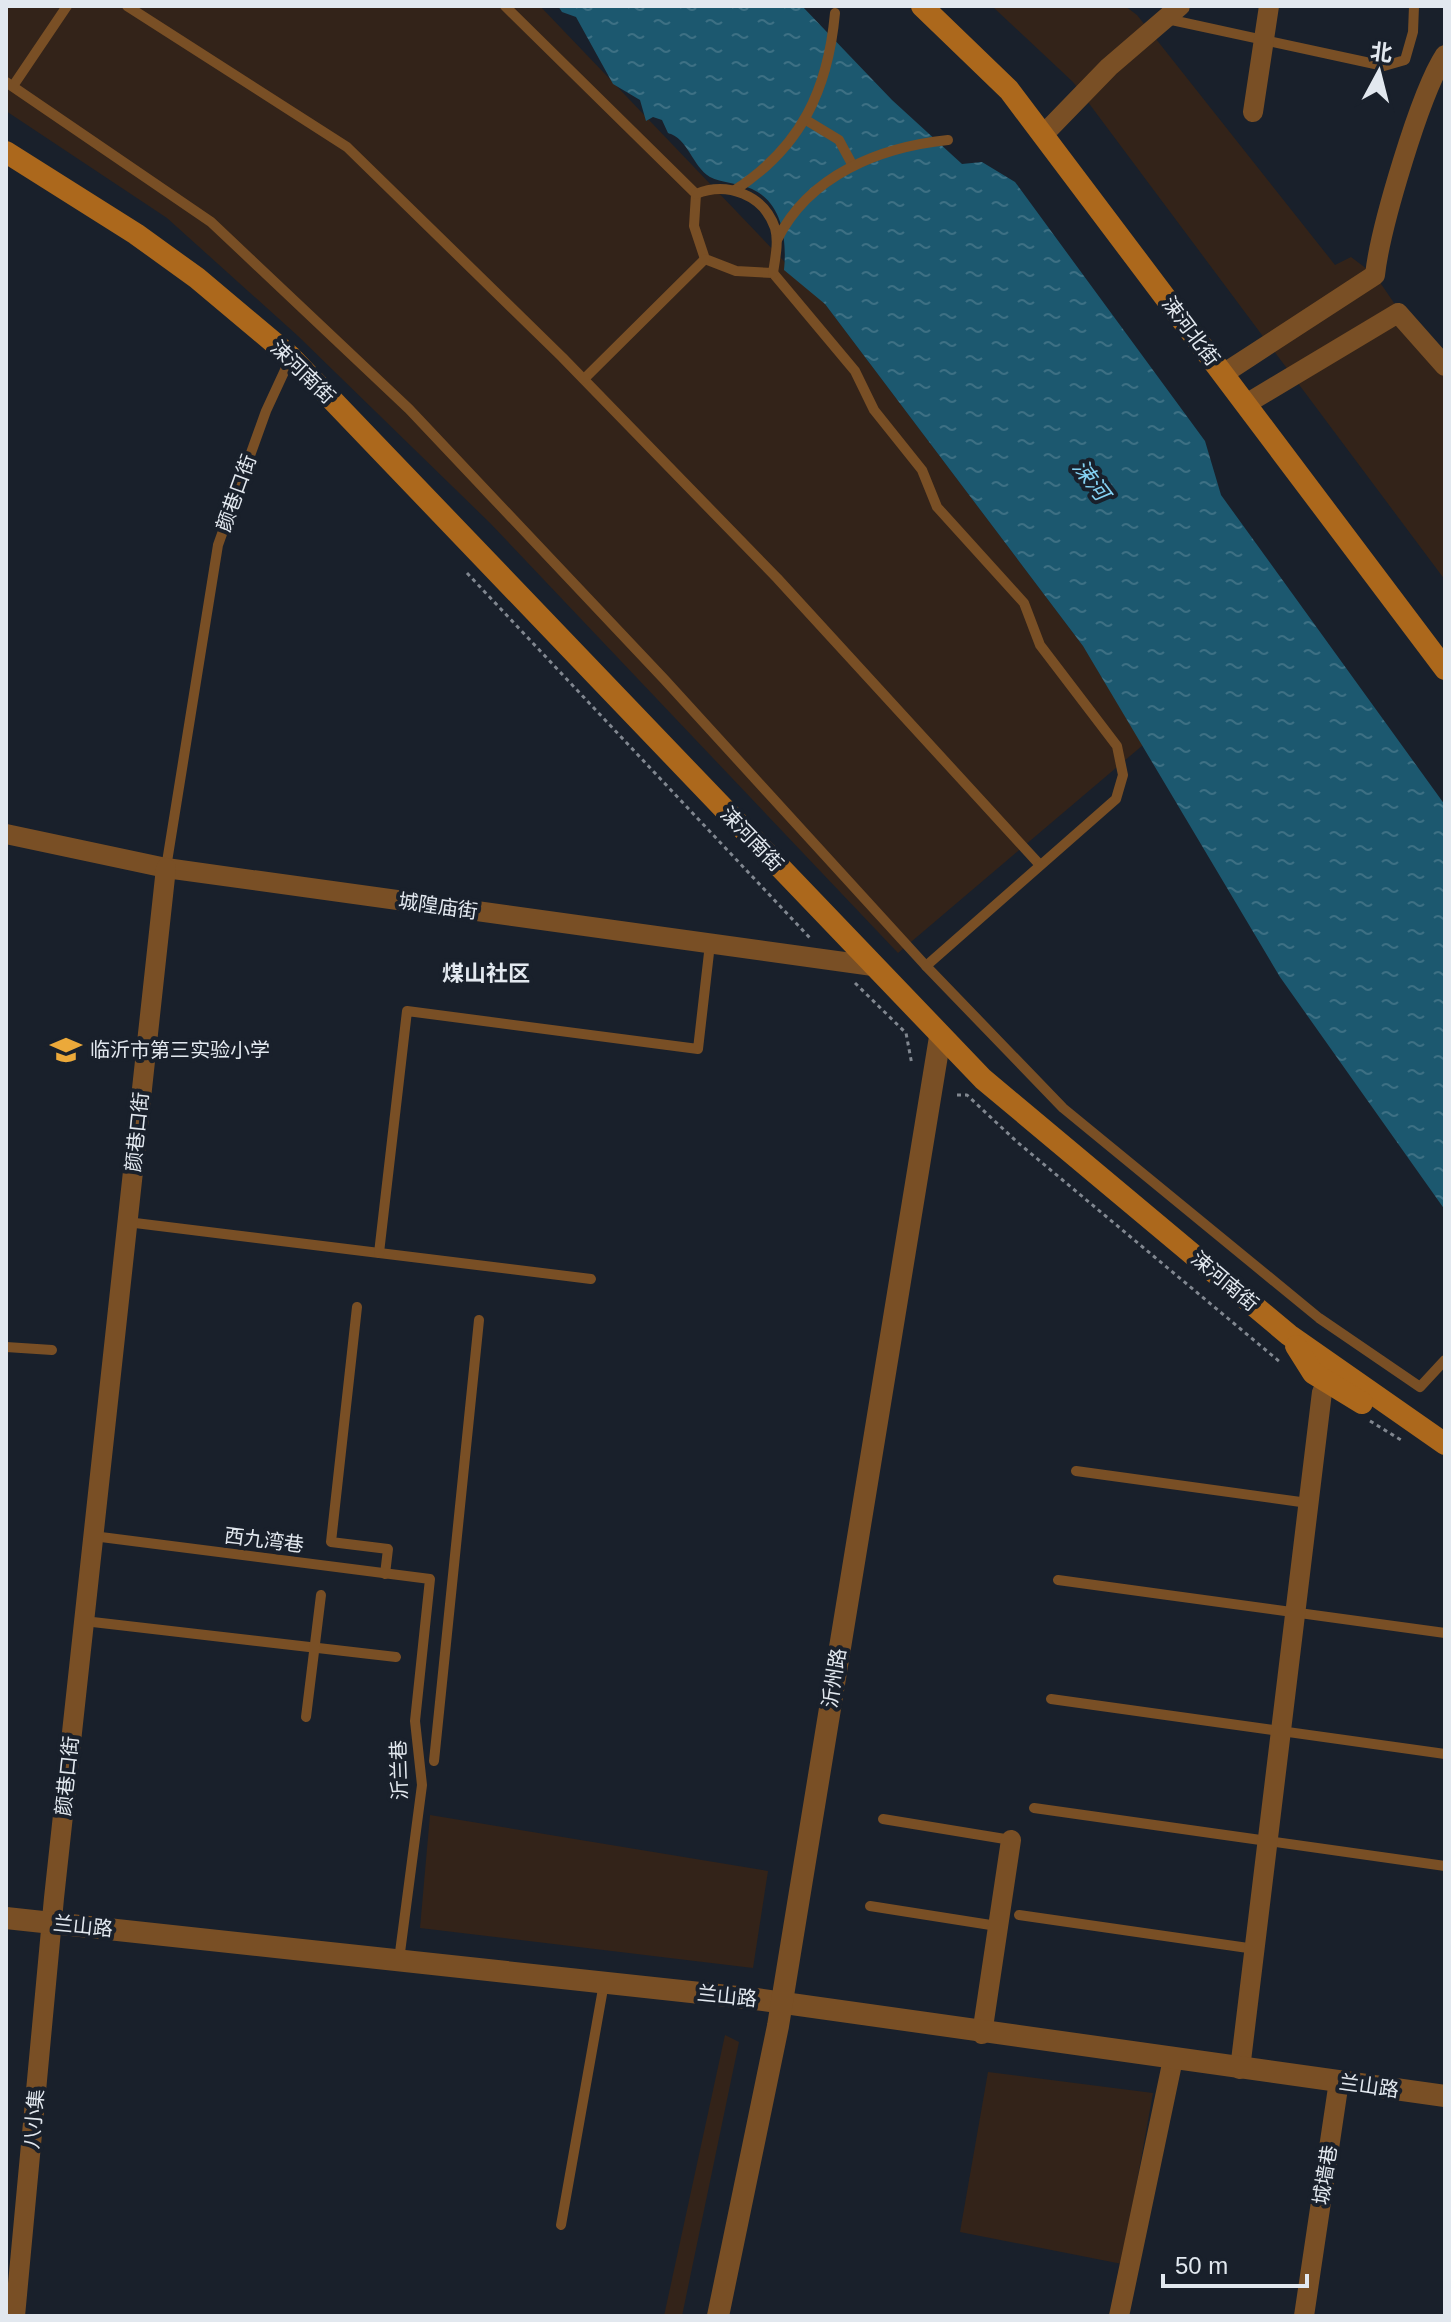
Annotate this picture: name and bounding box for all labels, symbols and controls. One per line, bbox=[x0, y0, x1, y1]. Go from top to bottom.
north arrow bbox=[1339, 32, 1419, 112]
text: 北 bbox=[1369, 39, 1394, 66]
street label: 涑河北街 bbox=[1158, 292, 1224, 370]
street label: 涑河南街 bbox=[267, 336, 339, 408]
street label: 颜巷口街 bbox=[212, 452, 260, 534]
water label: 涑河 bbox=[1068, 455, 1117, 508]
street label: 涑河南街 bbox=[716, 803, 788, 875]
street label: 城隍庙街 bbox=[397, 890, 479, 922]
district label: 煤山社区 bbox=[442, 961, 530, 986]
school or university icon: 临沂市第三实验小学 bbox=[49, 1033, 83, 1067]
place label: 临沂市第三实验小学 bbox=[90, 1039, 270, 1061]
street label: 颜巷口街 bbox=[122, 1091, 152, 1173]
street label: 涑河南街 bbox=[1187, 1247, 1263, 1315]
street label: 西九湾巷 bbox=[223, 1524, 305, 1556]
street label: 沂州路 bbox=[818, 1647, 850, 1709]
street label: 颜巷口街 bbox=[52, 1735, 82, 1817]
street label: 沂兰巷 bbox=[387, 1740, 411, 1800]
street label: 兰山路 bbox=[52, 1912, 114, 1940]
street label: 兰山路 bbox=[696, 1982, 758, 2010]
street label: 兰山路 bbox=[1338, 2071, 1400, 2101]
street label: 八小集 bbox=[20, 2088, 48, 2150]
street label: 城墙巷 bbox=[1309, 2144, 1341, 2206]
scale bar bbox=[1163, 2238, 1307, 2288]
text: 50 m bbox=[1175, 2252, 1228, 2279]

